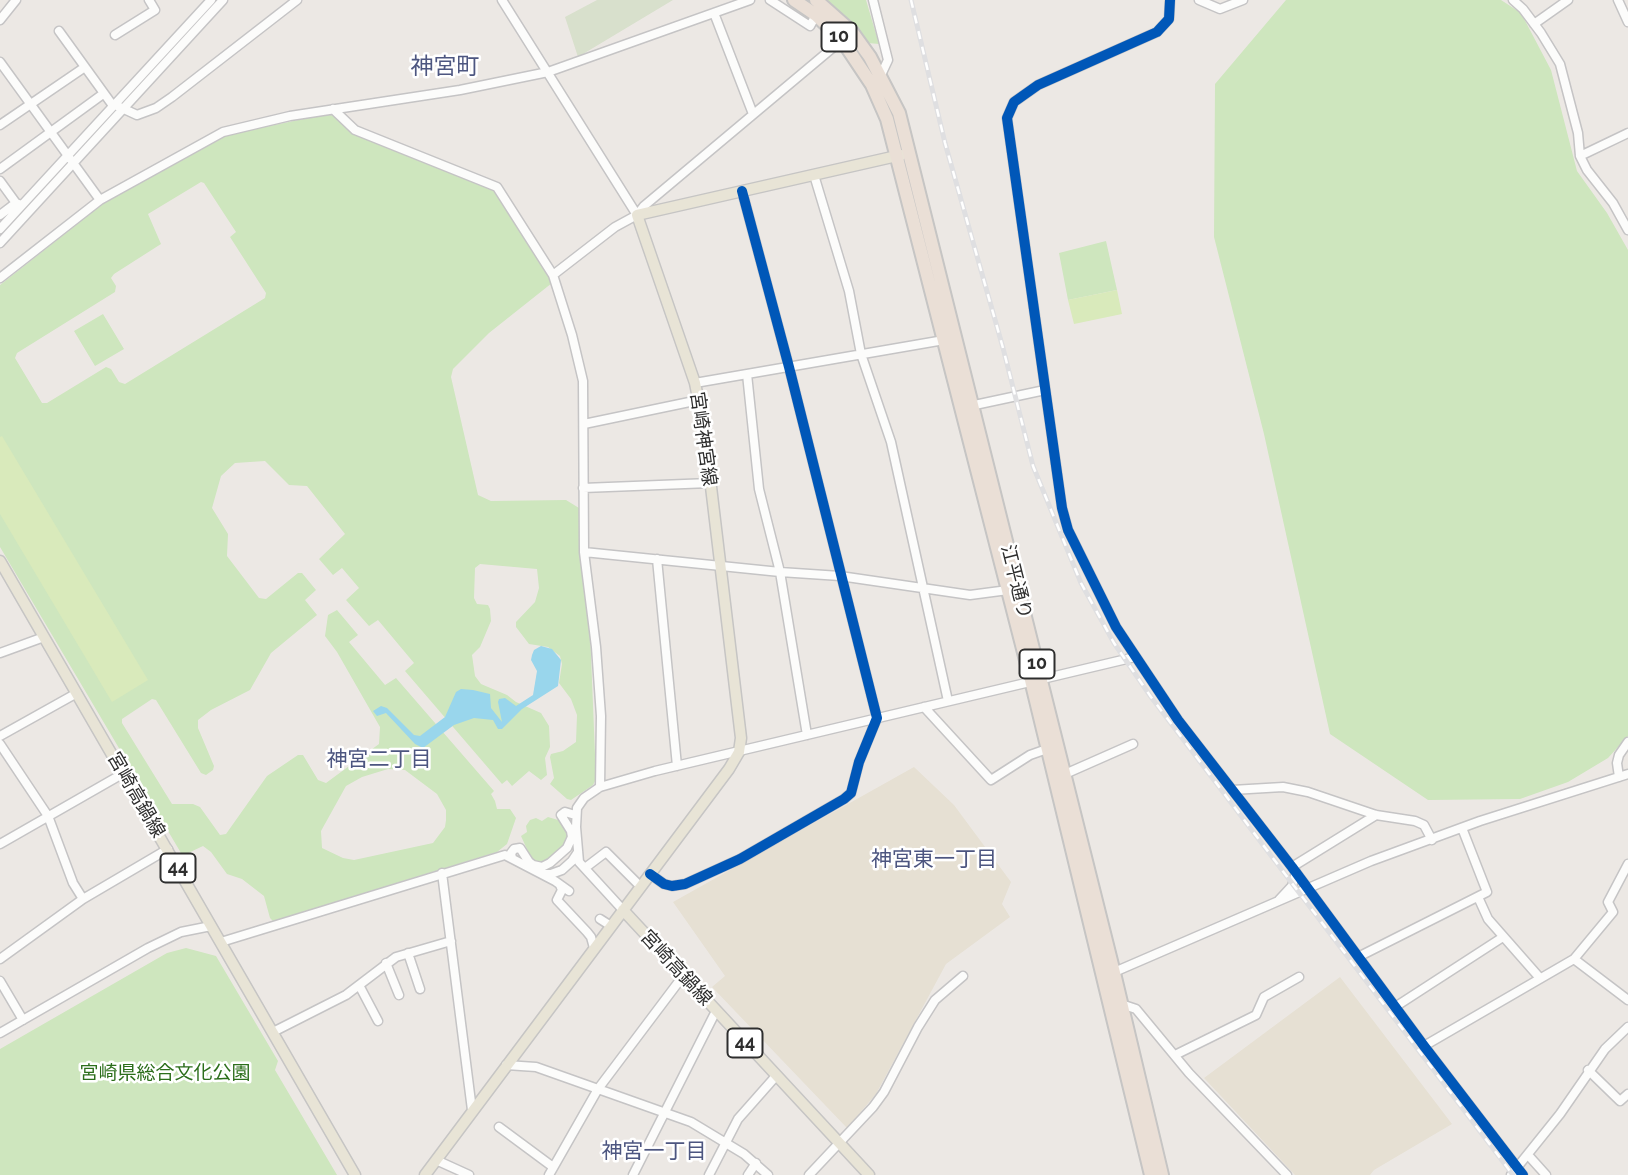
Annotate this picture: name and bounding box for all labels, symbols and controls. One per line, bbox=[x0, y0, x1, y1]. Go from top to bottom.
road number: 10 bbox=[822, 22, 856, 52]
district label: 神宮町 bbox=[411, 53, 479, 81]
street label: 宮崎神宮線 bbox=[685, 390, 721, 488]
street label: 江平通り bbox=[996, 542, 1036, 622]
road number: 10 bbox=[1020, 650, 1054, 678]
district label: 神宮二丁目 bbox=[327, 747, 431, 773]
street label: 宮崎高鍋線 bbox=[102, 748, 170, 842]
district label: 神宮東一丁目 bbox=[871, 847, 997, 873]
road number: 44 bbox=[160, 854, 196, 882]
street label: 宮崎高鍋線 bbox=[635, 925, 717, 1011]
road number: 44 bbox=[728, 1028, 762, 1058]
park label: 宮崎県総合文化公園 bbox=[80, 1062, 250, 1084]
district label: 神宮一丁目 bbox=[602, 1139, 706, 1165]

